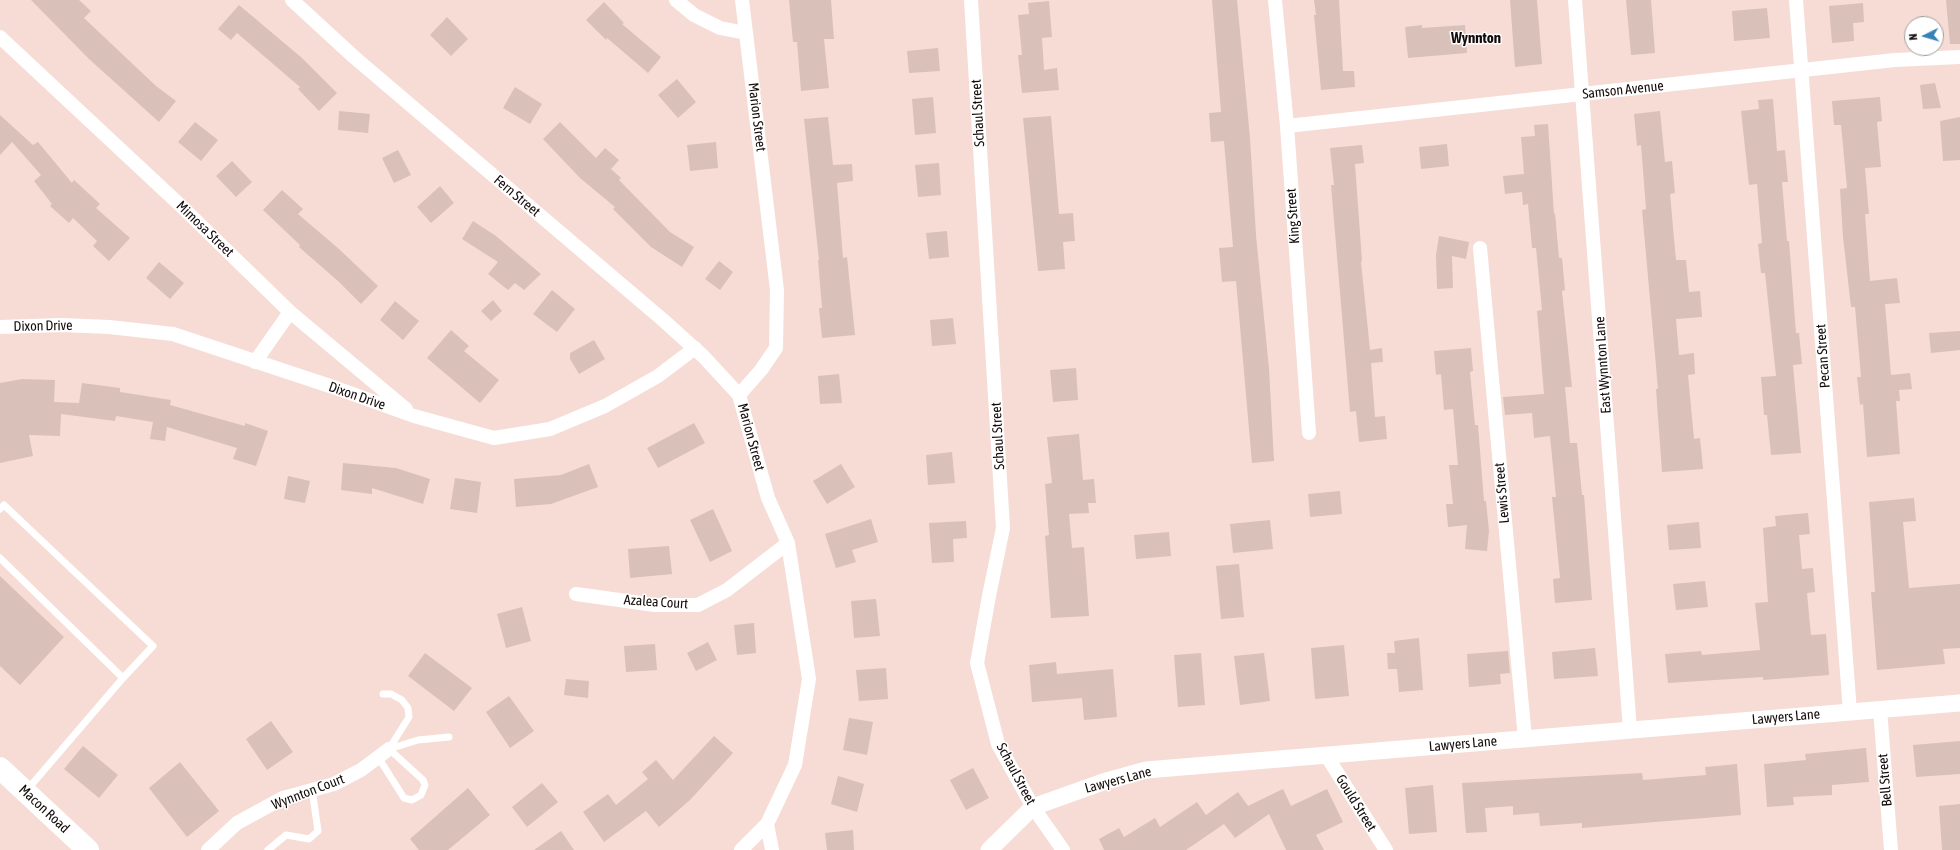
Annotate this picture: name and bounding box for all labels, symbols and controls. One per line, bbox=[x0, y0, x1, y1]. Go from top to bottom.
north arrow bbox=[1904, 16, 1944, 56]
district label: Wynnton bbox=[1451, 29, 1501, 47]
text: N bbox=[1907, 33, 1919, 41]
street label: Samson Avenue bbox=[1582, 77, 1664, 103]
street label: Schaul Street bbox=[968, 79, 988, 147]
street label: Marion Street bbox=[744, 82, 770, 152]
street label: Fern Street bbox=[490, 172, 544, 220]
street label: King Street bbox=[1283, 188, 1303, 244]
street label: Mimosa Street bbox=[173, 197, 237, 261]
street label: East Wynnton Lane bbox=[1591, 316, 1615, 414]
street label: Dixon Drive bbox=[13, 317, 73, 335]
street label: Pecan Street bbox=[1812, 323, 1834, 389]
street label: Dixon Drive bbox=[326, 378, 388, 414]
street label: Marion Street bbox=[734, 401, 768, 473]
street label: Schaul Street bbox=[988, 402, 1008, 470]
street label: Lewis Street bbox=[1491, 462, 1513, 524]
street label: Azalea Court bbox=[623, 591, 689, 613]
street label: Lawyers Lane bbox=[1751, 706, 1821, 728]
street label: Lawyers Lane bbox=[1428, 733, 1498, 755]
street label: Schaul Street bbox=[993, 740, 1039, 808]
street label: Bell Street bbox=[1874, 753, 1896, 807]
street label: Lawyers Lane bbox=[1083, 763, 1153, 797]
street label: Wynnton Court bbox=[269, 770, 347, 814]
street label: Gould Street bbox=[1332, 772, 1380, 834]
street label: Macon Road bbox=[15, 781, 73, 837]

